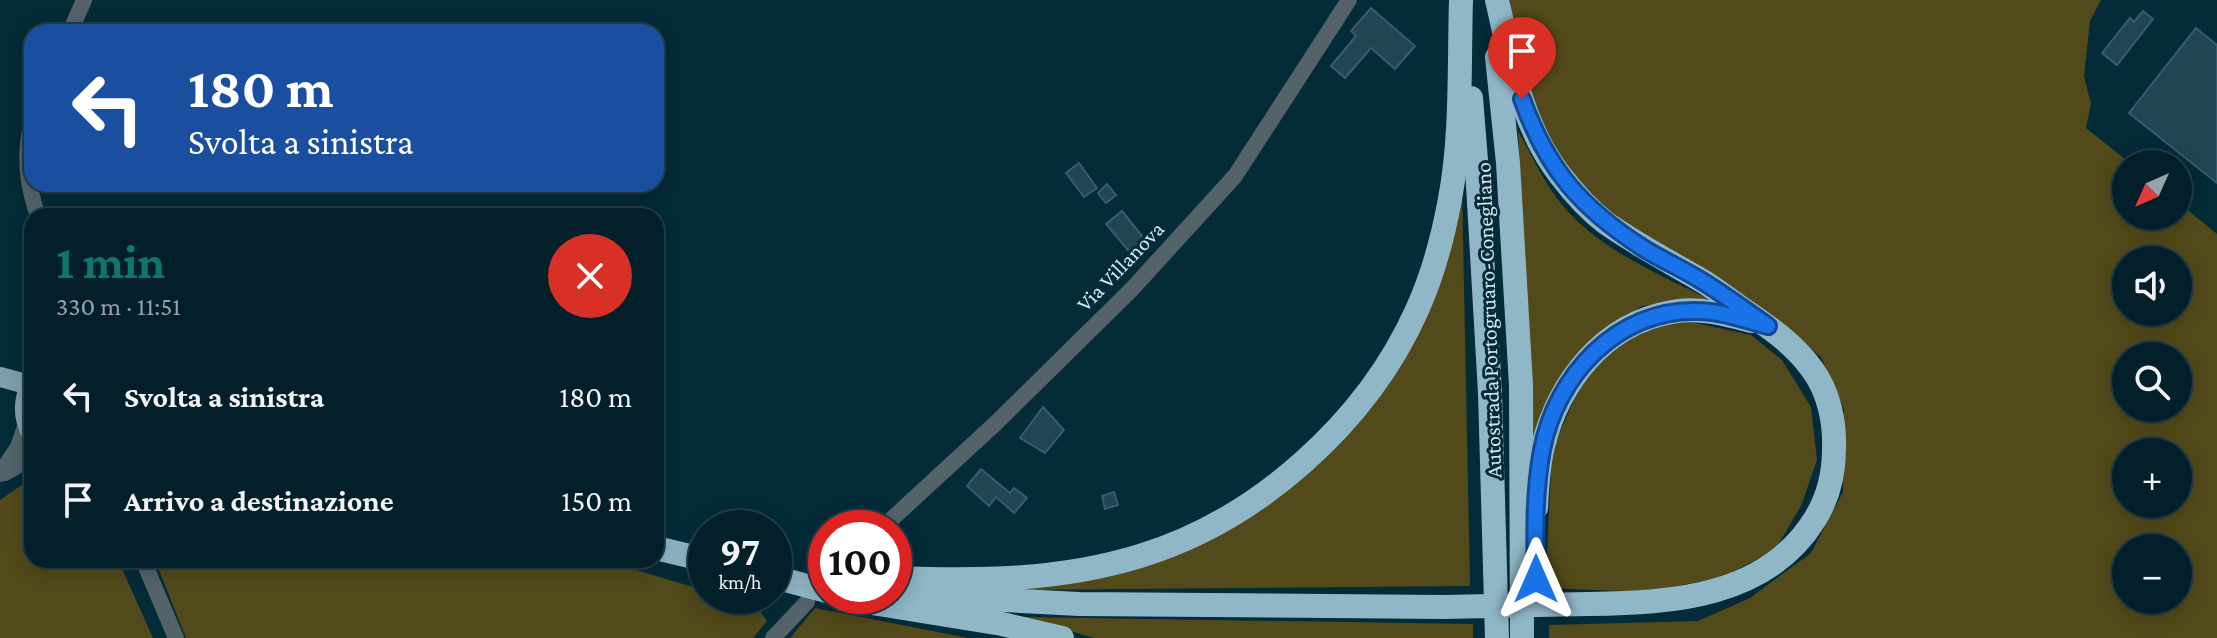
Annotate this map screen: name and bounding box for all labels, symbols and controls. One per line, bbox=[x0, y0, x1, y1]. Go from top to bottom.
pin bbox=[1488, 17, 1556, 99]
icon: arrive bbox=[1500, 29, 1544, 73]
icon: left bbox=[56, 56, 160, 160]
text: 180 m bbox=[188, 57, 334, 119]
text: Svolta a sinistra bbox=[188, 122, 414, 162]
north arrow bbox=[2112, 150, 2192, 230]
map controls bbox=[2112, 150, 2192, 614]
street label: Autostrada Portogruaro-Conegliano bbox=[1470, 161, 1507, 478]
street label: Via Villanova bbox=[1071, 216, 1169, 316]
button: close bbox=[548, 234, 632, 318]
text: 1 min bbox=[56, 235, 165, 288]
button: sound bbox=[2112, 246, 2192, 326]
text: 330 m · 11:51 bbox=[56, 292, 181, 321]
button: search bbox=[2112, 342, 2192, 422]
icon: left bbox=[56, 374, 100, 418]
text: Svolta a sinistra bbox=[124, 380, 324, 413]
text: 180 m bbox=[559, 380, 632, 413]
button: + bbox=[2112, 438, 2192, 518]
icon: arrive bbox=[56, 478, 100, 522]
text: Arrivo a destinazione bbox=[124, 484, 394, 517]
text: 150 m bbox=[561, 484, 632, 517]
speed limit sign: 100 bbox=[808, 510, 912, 614]
text: 97 bbox=[720, 529, 760, 574]
button: − bbox=[2112, 534, 2192, 614]
position arrow bbox=[1494, 537, 1578, 621]
text: km/h bbox=[718, 571, 762, 593]

